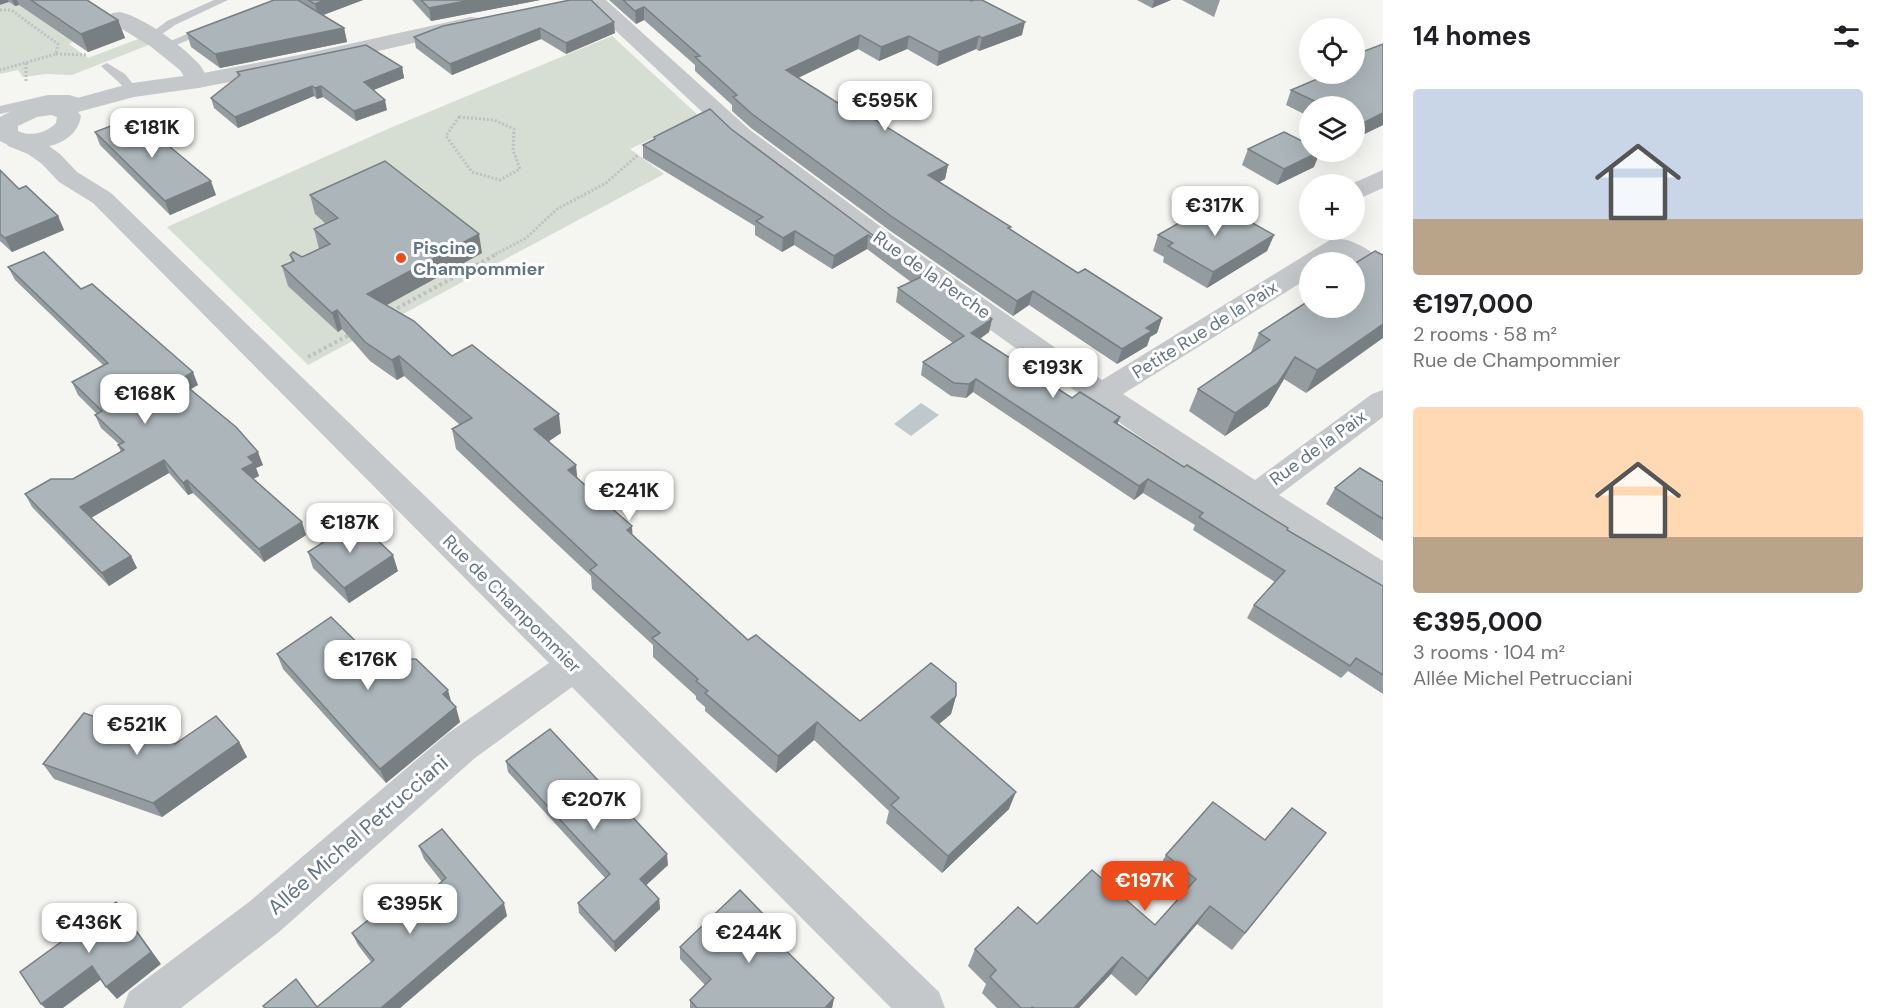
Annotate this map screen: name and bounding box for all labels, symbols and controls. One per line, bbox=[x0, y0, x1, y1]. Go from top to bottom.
map controls bbox=[1299, 18, 1365, 318]
button: locate bbox=[1299, 18, 1365, 84]
text: 14 homes bbox=[1413, 19, 1531, 53]
icon: filters bbox=[1830, 20, 1863, 53]
pin: €595K bbox=[843, 81, 927, 132]
text: €595K bbox=[852, 87, 918, 113]
button: layers bbox=[1299, 96, 1365, 162]
pin: €181K bbox=[110, 108, 194, 159]
text: €181K bbox=[124, 114, 180, 140]
icon: home bbox=[1584, 128, 1692, 236]
button: + bbox=[1299, 174, 1365, 240]
pin: €317K bbox=[1173, 186, 1257, 237]
text: €317K bbox=[1186, 192, 1244, 218]
street label: Rue de la Perche bbox=[868, 226, 996, 324]
place label: Piscine Champommier bbox=[413, 236, 545, 281]
marker: Piscine Champommier bbox=[394, 251, 408, 265]
button: − bbox=[1299, 252, 1365, 318]
street label: Petite Rue de la Paix bbox=[1128, 276, 1282, 384]
text: €197,000 bbox=[1413, 287, 1533, 321]
text: 2 rooms · 58 m² bbox=[1413, 321, 1557, 347]
text: Rue de Champommier bbox=[1413, 347, 1620, 373]
pin: €193K bbox=[1011, 348, 1095, 399]
text: €193K bbox=[1023, 354, 1083, 380]
pin: €168K bbox=[103, 374, 187, 425]
text: €168K bbox=[114, 380, 176, 406]
street label: Rue de la Paix bbox=[1265, 405, 1371, 491]
icon: home bbox=[1584, 446, 1692, 554]
pin: €241K bbox=[587, 471, 671, 522]
text: €241K bbox=[599, 477, 659, 503]
pin: €187K bbox=[308, 503, 392, 554]
text: €187K bbox=[320, 509, 380, 535]
street label: Rue de Champommier bbox=[438, 530, 587, 679]
text: €395,000 bbox=[1413, 605, 1543, 639]
text: 3 rooms · 104 m² bbox=[1413, 639, 1565, 665]
pin: €176K bbox=[326, 640, 410, 691]
text: €176K bbox=[338, 646, 398, 672]
text: Allée Michel Petrucciani bbox=[1413, 665, 1633, 691]
pin: €521K bbox=[95, 705, 179, 756]
text: €521K bbox=[107, 711, 167, 737]
street label: Allée Michel Petrucciani bbox=[262, 749, 454, 921]
pin: €207K bbox=[552, 780, 636, 831]
text: €207K bbox=[561, 786, 627, 812]
pin: €197K bbox=[1103, 861, 1187, 912]
text: €197K bbox=[1115, 867, 1175, 893]
pin: €395K bbox=[368, 884, 452, 935]
text: €395K bbox=[377, 890, 443, 916]
pin: €436K bbox=[47, 903, 131, 954]
text: €436K bbox=[56, 909, 122, 935]
pin: €244K bbox=[707, 913, 791, 964]
text: €244K bbox=[716, 919, 782, 945]

